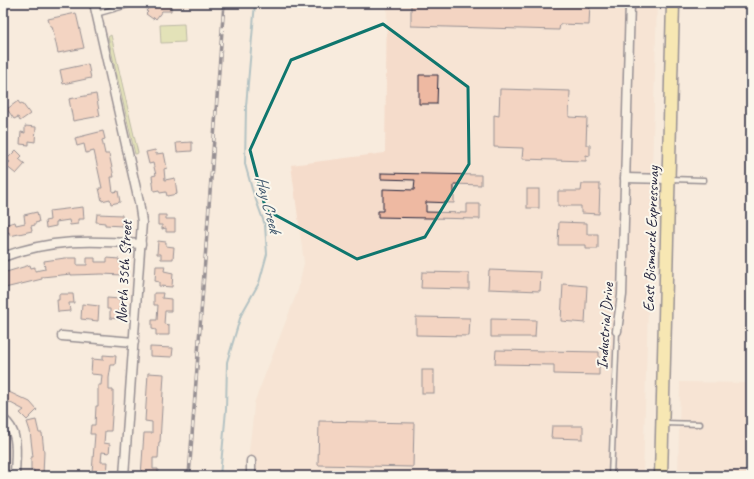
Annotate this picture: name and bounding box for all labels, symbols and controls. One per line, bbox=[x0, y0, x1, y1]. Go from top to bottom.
street label: East Bismarck Expressway bbox=[638, 164, 664, 312]
water label: Hay Creek bbox=[250, 173, 287, 238]
street label: North 35th Street bbox=[111, 218, 137, 324]
street label: Industrial Drive bbox=[592, 280, 618, 370]

